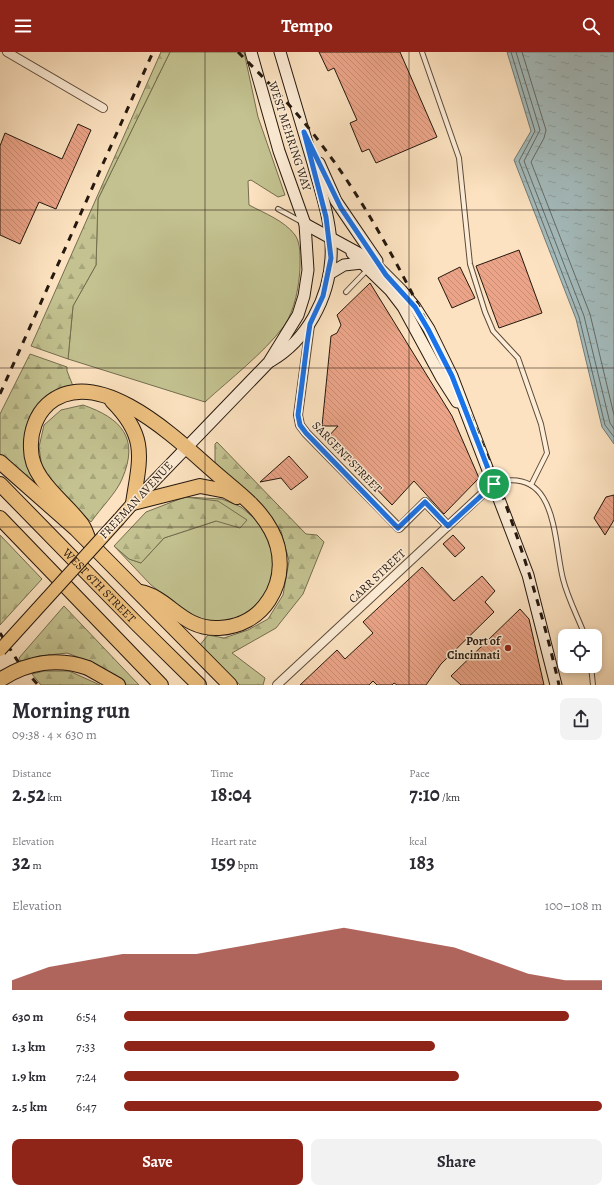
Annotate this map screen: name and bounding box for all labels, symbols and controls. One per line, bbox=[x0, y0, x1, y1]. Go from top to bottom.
text: Tempo bbox=[281, 14, 333, 38]
icon: menu bbox=[12, 15, 34, 37]
icon: search bbox=[580, 15, 602, 37]
street label: WEST MEHRING WAY bbox=[264, 78, 315, 193]
street label: SARGENT STREET bbox=[309, 418, 386, 497]
street label: FREEMAN AVENUE bbox=[96, 458, 176, 542]
pin bbox=[477, 467, 511, 501]
icon: arrive bbox=[483, 473, 505, 495]
street label: WEST 6TH STREET bbox=[59, 544, 140, 626]
street label: CARR STREET bbox=[345, 545, 409, 607]
map controls bbox=[558, 629, 602, 673]
button: locate bbox=[558, 629, 602, 673]
place label: Port of Cincinnati bbox=[447, 633, 502, 663]
marker: Port of Cincinnati bbox=[503, 643, 513, 653]
text: Morning run bbox=[12, 696, 130, 726]
button: share bbox=[560, 698, 602, 740]
text: 09:38 · 4 × 630 m bbox=[12, 726, 97, 743]
text: Distance bbox=[12, 766, 51, 781]
text: Time bbox=[211, 766, 234, 781]
text: Pace bbox=[409, 766, 430, 781]
text: 2.52 bbox=[12, 781, 45, 808]
text: 18:04 bbox=[211, 781, 252, 808]
text: 7:10 bbox=[409, 781, 440, 808]
text: km bbox=[45, 790, 62, 805]
text: /km bbox=[440, 790, 460, 805]
text: Elevation bbox=[12, 834, 54, 849]
text: Heart rate bbox=[211, 834, 257, 849]
text: kcal bbox=[409, 834, 427, 849]
text: 32 bbox=[12, 849, 30, 876]
text: 159 bbox=[211, 849, 236, 876]
text: 183 bbox=[409, 849, 435, 876]
text: m bbox=[30, 858, 42, 873]
text: bpm bbox=[236, 858, 258, 873]
text: Elevation bbox=[12, 897, 62, 914]
text: 100–108 m bbox=[545, 897, 602, 914]
text: 630 m bbox=[12, 1008, 43, 1025]
text: 6:54 bbox=[76, 1008, 97, 1025]
text: 1.3 km bbox=[12, 1038, 46, 1055]
text: 7:33 bbox=[76, 1038, 95, 1055]
text: 1.9 km bbox=[12, 1068, 46, 1085]
text: 7:24 bbox=[76, 1068, 97, 1085]
text: 2.5 km bbox=[12, 1098, 47, 1115]
text: 6:47 bbox=[76, 1098, 96, 1115]
button: Save bbox=[12, 1139, 303, 1185]
button: Share bbox=[311, 1139, 602, 1185]

